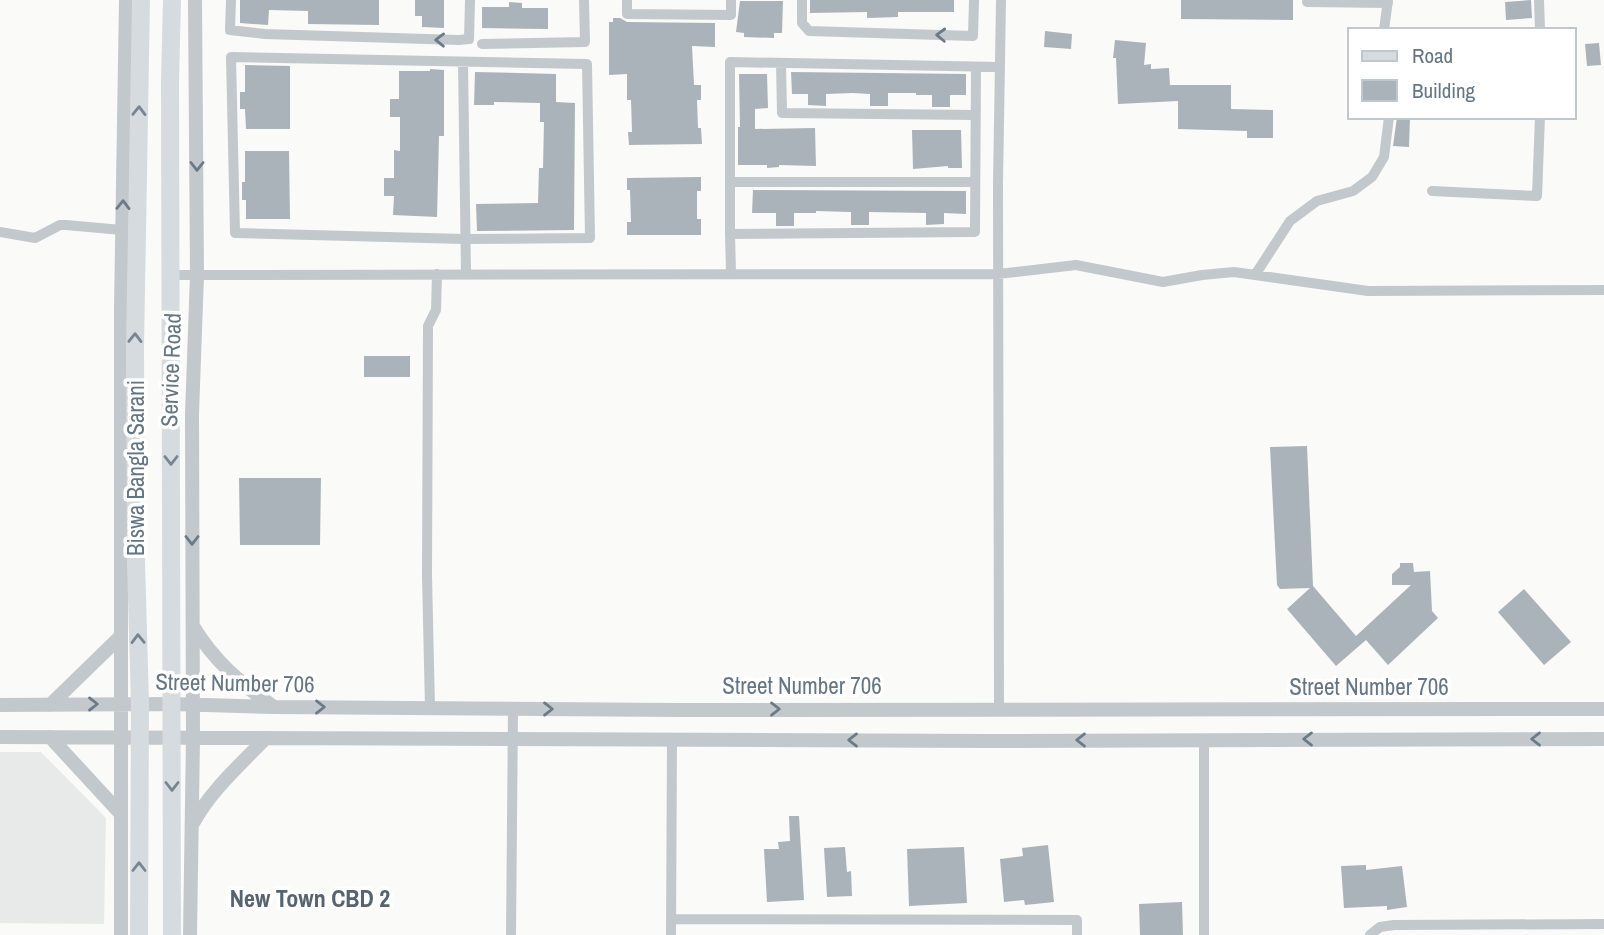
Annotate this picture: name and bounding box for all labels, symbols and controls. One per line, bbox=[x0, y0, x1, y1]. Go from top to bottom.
one-way arrow bbox=[935, 27, 946, 42]
legend bbox=[1348, 28, 1576, 119]
one-way arrow bbox=[434, 32, 445, 47]
text: Road bbox=[1412, 41, 1453, 70]
text: Building bbox=[1412, 76, 1476, 105]
one-way arrow bbox=[131, 105, 147, 116]
one-way arrow bbox=[189, 161, 205, 172]
one-way arrow bbox=[115, 200, 130, 211]
street label: Service Road bbox=[153, 312, 188, 428]
one-way arrow bbox=[128, 333, 143, 344]
street label: Biswa Bangla Sarani bbox=[120, 380, 151, 556]
one-way arrow bbox=[163, 455, 179, 466]
one-way arrow bbox=[184, 535, 200, 545]
one-way arrow bbox=[131, 634, 146, 645]
street label: Street Number 706 bbox=[155, 666, 315, 699]
street label: Street Number 706 bbox=[722, 670, 882, 701]
street label: Street Number 706 bbox=[1289, 671, 1449, 702]
one-way arrow bbox=[88, 696, 98, 712]
one-way arrow bbox=[315, 700, 326, 715]
one-way arrow bbox=[543, 701, 553, 717]
one-way arrow bbox=[770, 701, 781, 717]
one-way arrow bbox=[1530, 731, 1541, 747]
one-way arrow bbox=[848, 732, 858, 748]
one-way arrow bbox=[1075, 732, 1086, 748]
one-way arrow bbox=[1303, 732, 1314, 747]
one-way arrow bbox=[164, 781, 180, 791]
one-way arrow bbox=[131, 861, 147, 872]
district label: New Town CBD 2 bbox=[230, 882, 390, 914]

